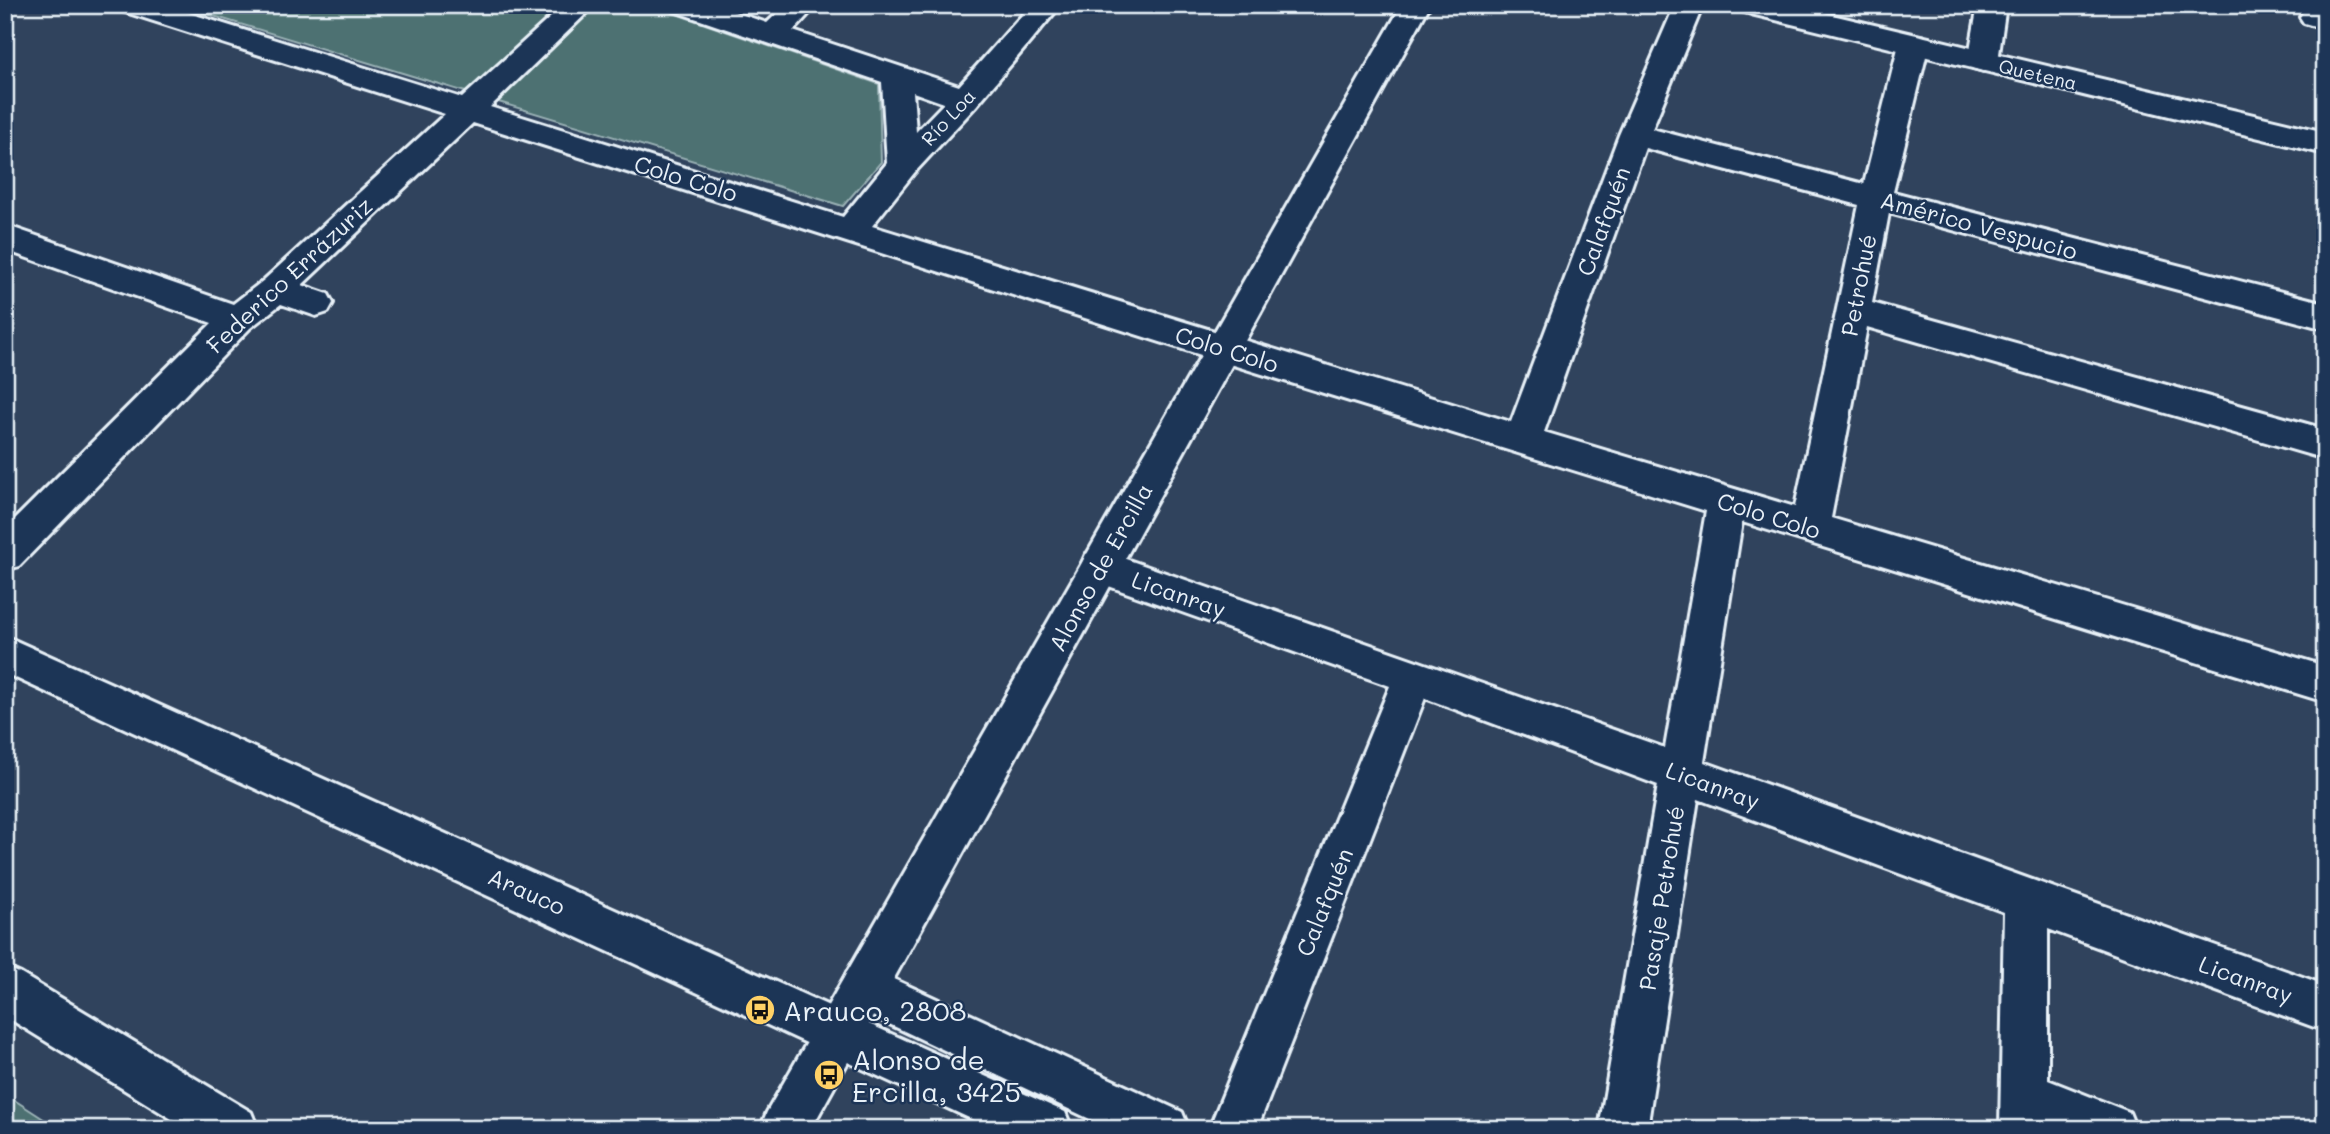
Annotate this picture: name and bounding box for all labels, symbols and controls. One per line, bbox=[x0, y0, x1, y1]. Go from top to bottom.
street label: Quetena bbox=[1996, 53, 2080, 95]
street label: Río Loa bbox=[915, 83, 981, 151]
street label: Colo Colo bbox=[631, 148, 741, 208]
street label: Calafquén bbox=[1569, 162, 1637, 280]
street label: Américo Vespucio bbox=[1877, 184, 2081, 266]
street label: Federico Errázuriz bbox=[200, 190, 378, 360]
street label: Petrohué bbox=[1833, 231, 1883, 339]
street label: Colo Colo bbox=[1172, 319, 1282, 379]
street label: Alonso de Ercilla bbox=[1041, 478, 1159, 656]
street label: Colo Colo bbox=[1714, 485, 1824, 545]
street label: Licanray bbox=[1128, 564, 1230, 624]
street label: Licanray bbox=[1662, 754, 1764, 816]
street label: Pasaje Petrohué bbox=[1632, 803, 1690, 993]
street label: Calafquén bbox=[1289, 843, 1359, 961]
street label: Arauco bbox=[484, 861, 570, 921]
street label: Licanray bbox=[2195, 948, 2297, 1010]
place label: Arauco, 2808 bbox=[783, 992, 966, 1028]
bus stop icon: Arauco, 2808 bbox=[743, 993, 777, 1027]
place label: Alonso de Ercilla, 3425 bbox=[852, 1041, 1021, 1109]
bus stop icon: Alonso de Ercilla, 3425 bbox=[812, 1058, 846, 1092]

